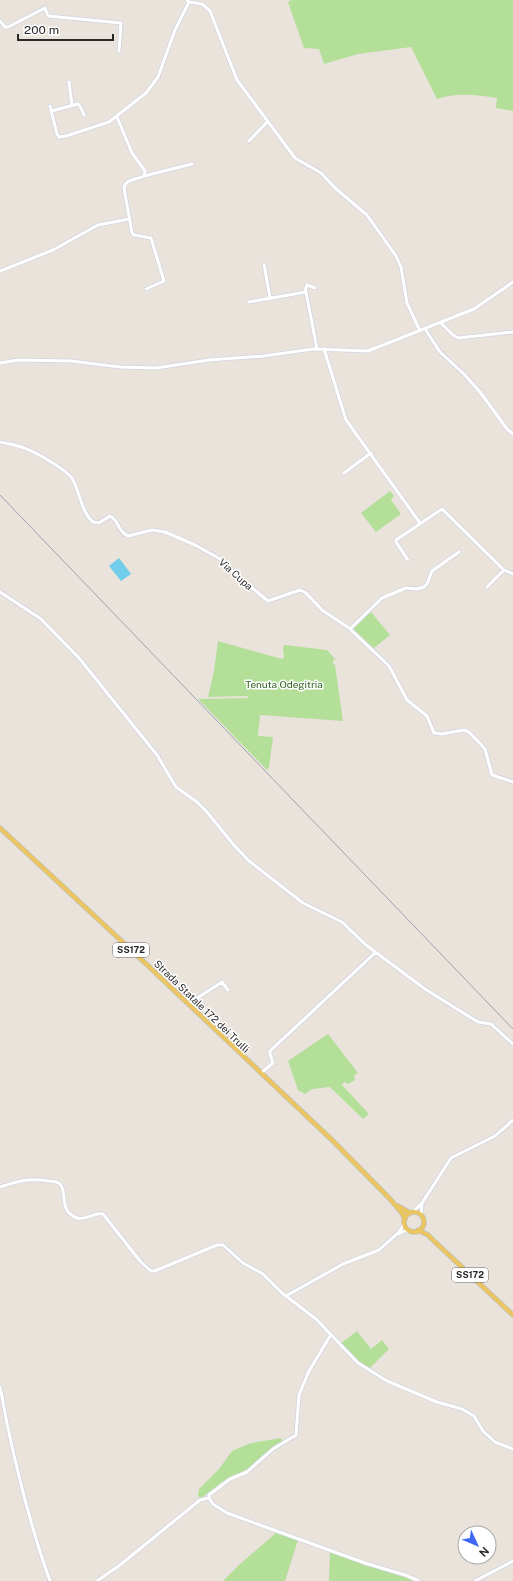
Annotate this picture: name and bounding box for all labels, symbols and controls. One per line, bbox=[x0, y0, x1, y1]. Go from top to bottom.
scale bar bbox=[18, 16, 113, 42]
text: 200 m bbox=[24, 23, 59, 37]
street label: Via Cupa bbox=[217, 556, 255, 592]
park label: Tenuta Odegitria bbox=[245, 678, 323, 690]
road number: SS172 bbox=[113, 943, 149, 957]
street label: Strada Statale 172 dei Trulli bbox=[152, 957, 252, 1055]
road number: SS172 bbox=[452, 1268, 488, 1282]
north arrow bbox=[457, 1525, 497, 1565]
text: N bbox=[477, 1545, 491, 1559]

